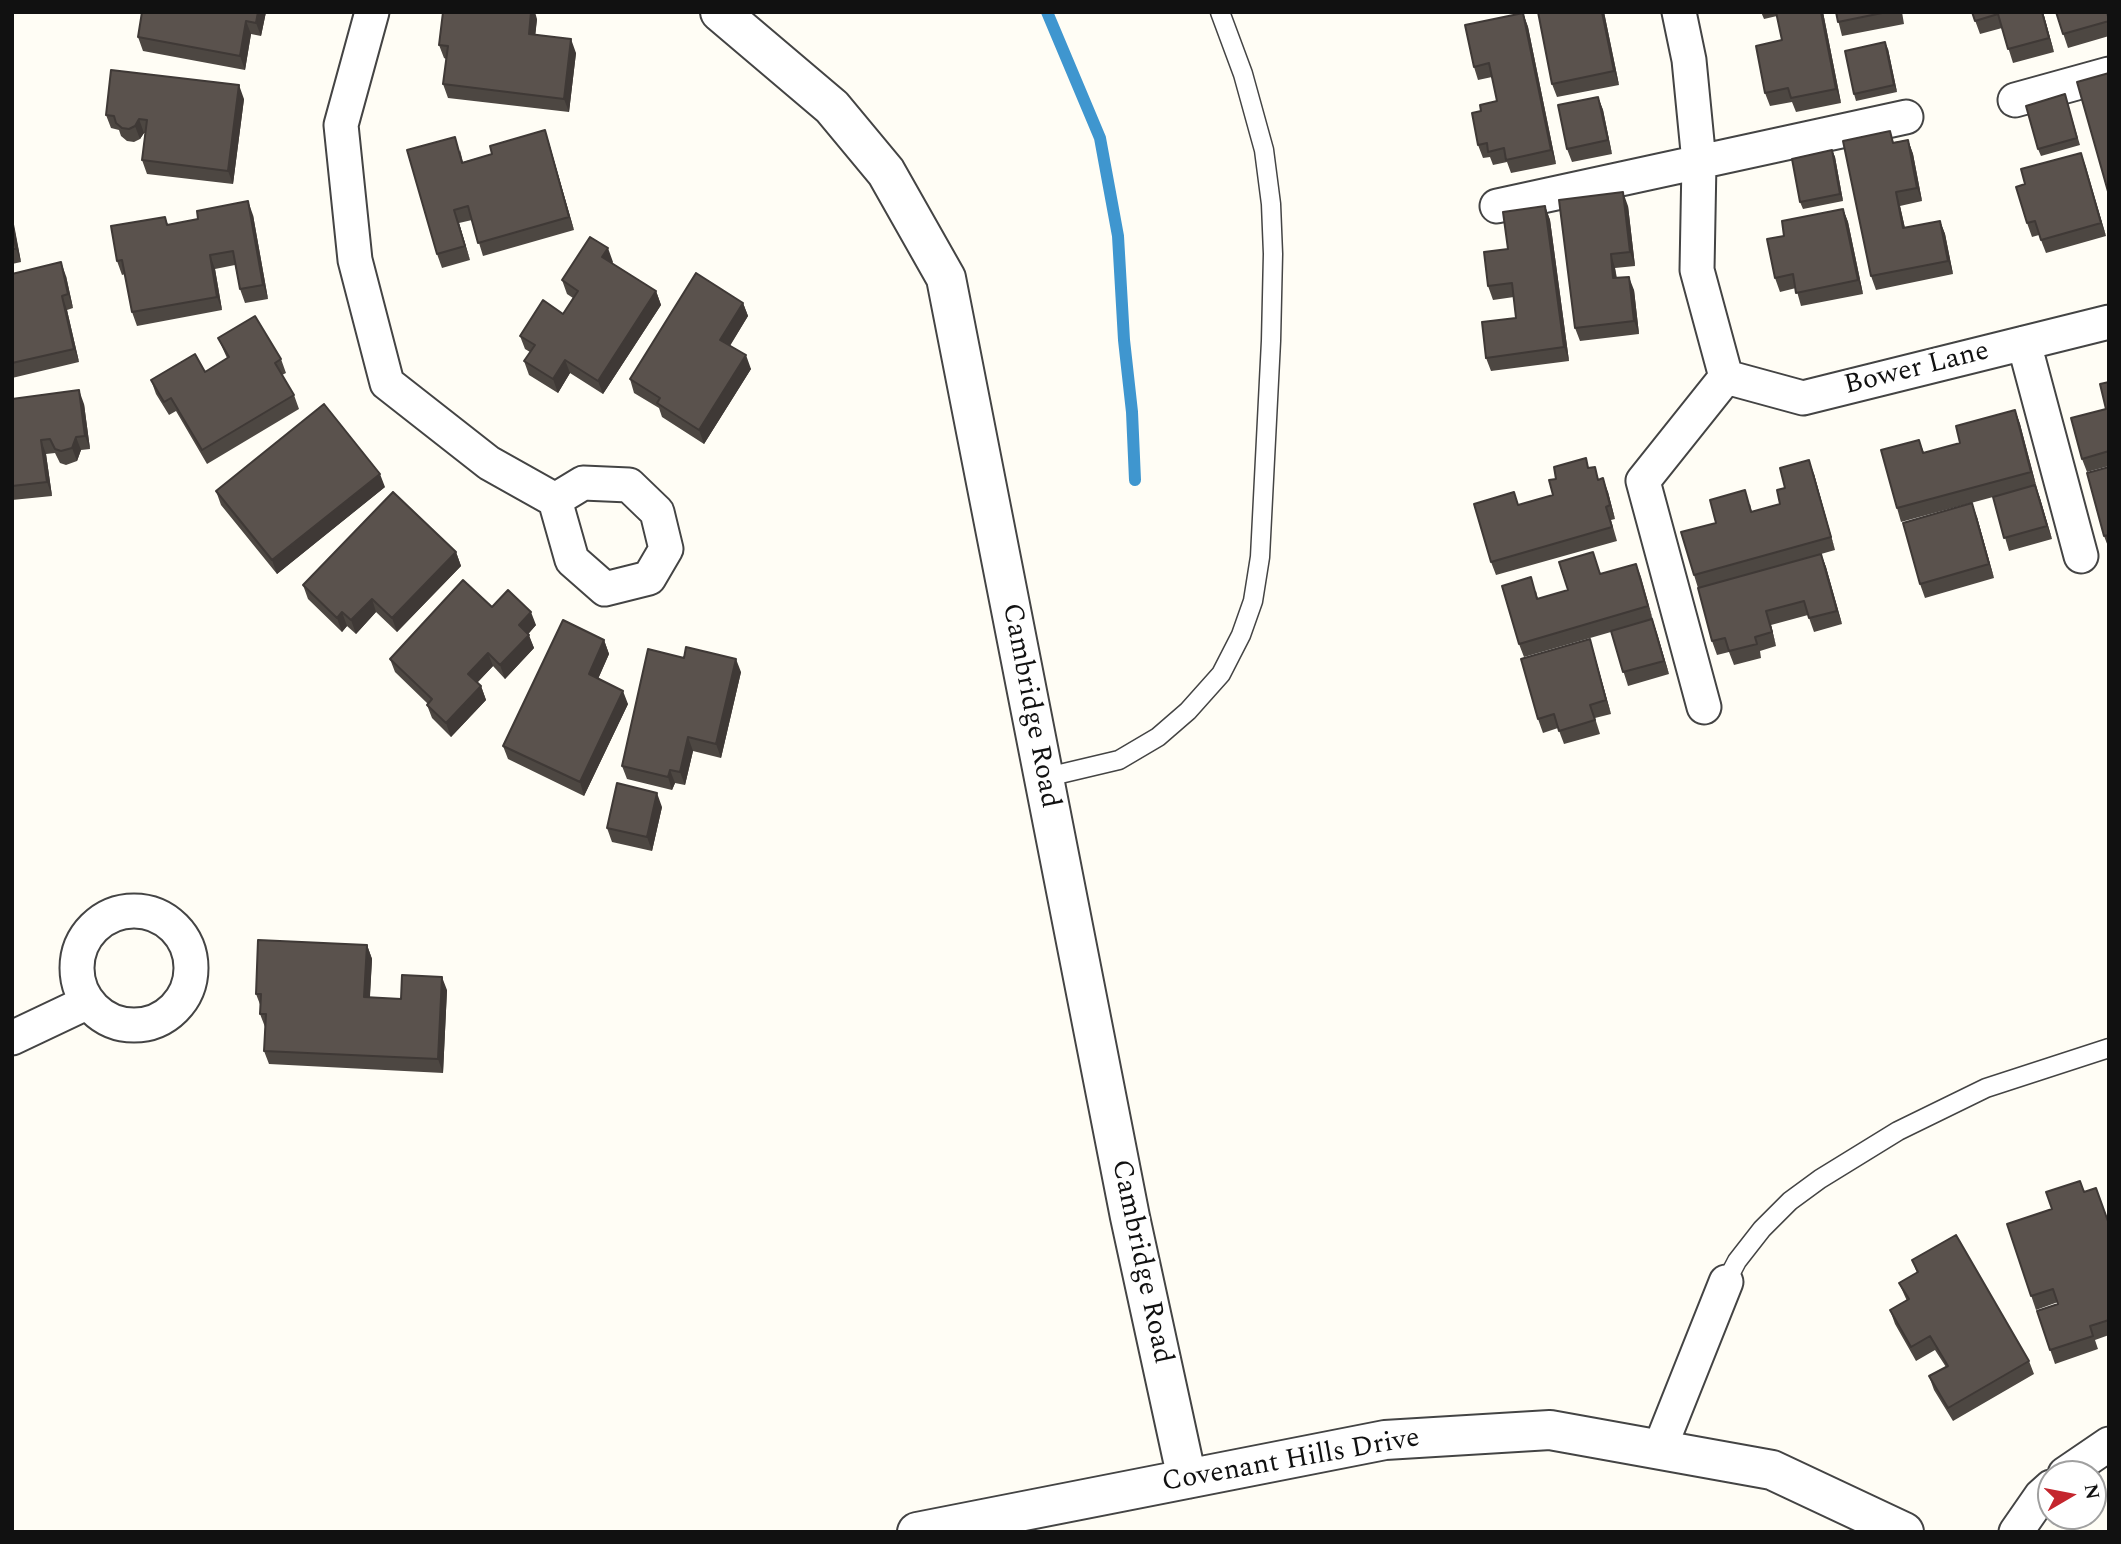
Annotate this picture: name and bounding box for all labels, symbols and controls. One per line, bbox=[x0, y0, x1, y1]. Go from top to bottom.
street label: Bower Lane bbox=[1841, 336, 1993, 404]
street label: Cambridge Road bbox=[993, 601, 1065, 811]
street label: Cambridge Road bbox=[1102, 1157, 1178, 1367]
street label: Covenant Hills Drive bbox=[1160, 1423, 1422, 1501]
north arrow bbox=[2037, 1460, 2107, 1530]
text: N bbox=[2076, 1481, 2107, 1502]

